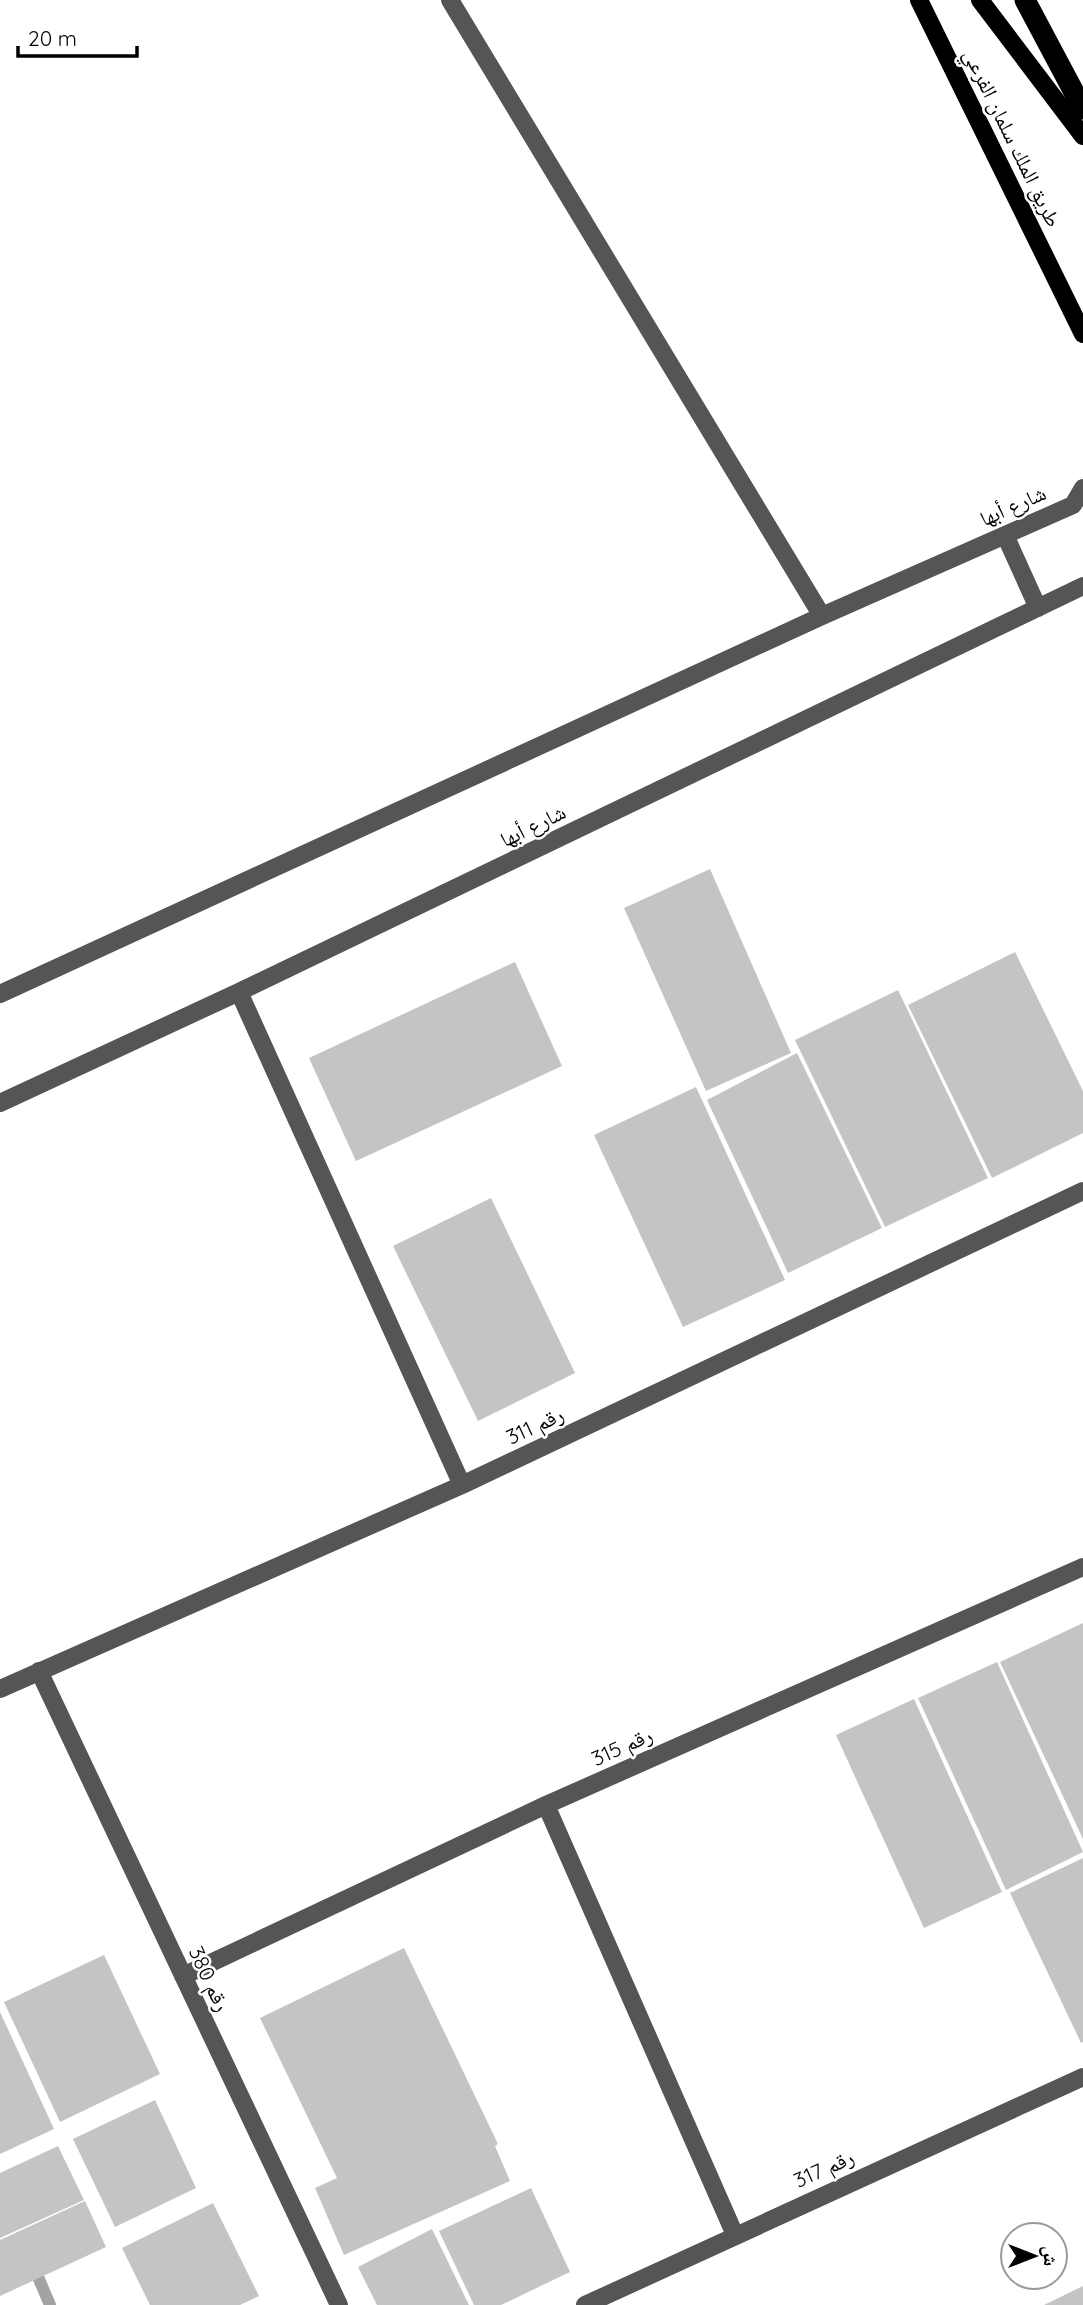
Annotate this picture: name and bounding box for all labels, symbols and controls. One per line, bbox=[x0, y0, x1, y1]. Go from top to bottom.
scale bar bbox=[18, 14, 136, 58]
text: 20 m bbox=[28, 25, 77, 51]
street label: طريق الملك سلمان الفرعي bbox=[955, 44, 1067, 233]
street label: شارع أبها bbox=[975, 479, 1050, 532]
street label: شارع أبها bbox=[496, 798, 570, 853]
street label: رقم 311 bbox=[502, 1401, 568, 1451]
street label: رقم 315 bbox=[587, 1721, 657, 1773]
street label: رقم 380 bbox=[182, 1942, 236, 2016]
street label: رقم 317 bbox=[789, 2143, 859, 2195]
north arrow bbox=[999, 2221, 1069, 2291]
text: ش bbox=[1039, 2246, 1063, 2266]

